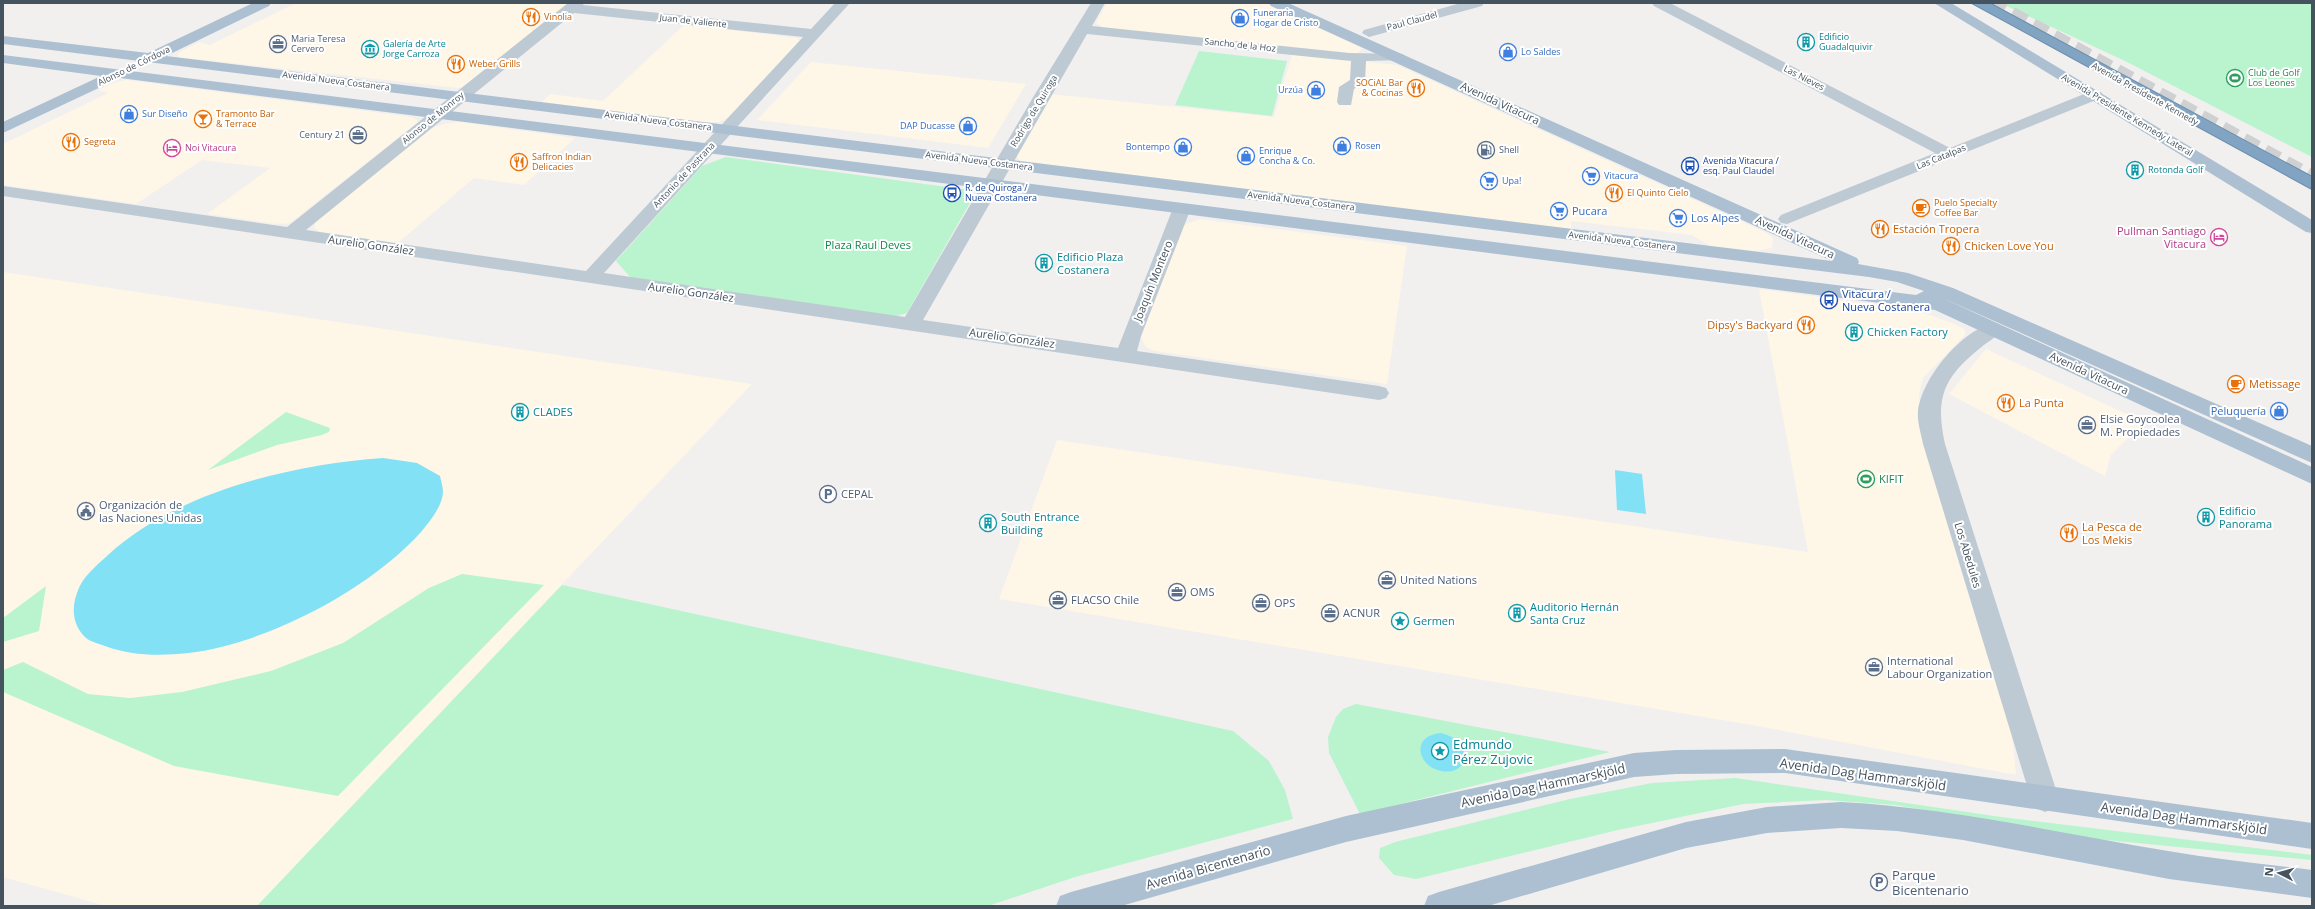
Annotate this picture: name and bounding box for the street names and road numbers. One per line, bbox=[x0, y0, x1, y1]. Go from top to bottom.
street label: Paul Claudel bbox=[1385, 8, 1439, 34]
street label: Juan de Valiente bbox=[658, 10, 727, 30]
street label: Sancho de la Hoz bbox=[1204, 34, 1276, 55]
street label: Alonso de Córdova bbox=[95, 42, 172, 89]
street label: Avenida Presidente Kennedy bbox=[2090, 59, 2201, 129]
street label: Las Nieves bbox=[1782, 62, 1827, 93]
street label: Avenida Nueva Costanera bbox=[282, 67, 390, 94]
street label: Avenida Presidente Kennedy Lateral bbox=[2059, 70, 2195, 159]
street label: Rodrigo de Quiroga bbox=[1007, 72, 1060, 149]
street label: Avenida Vitacura bbox=[1458, 78, 1542, 127]
street label: Alonso de Monroy bbox=[399, 88, 467, 147]
street label: Avenida Nueva Costanera bbox=[604, 107, 712, 134]
street label: Antonio de Pastrana bbox=[650, 139, 718, 210]
street label: Las Catalpas bbox=[1914, 141, 1967, 172]
street label: Avenida Nueva Costanera bbox=[925, 147, 1033, 174]
street label: Avenida Nueva Costanera bbox=[1247, 187, 1355, 214]
street label: Avenida Vitacura bbox=[1753, 212, 1837, 261]
street label: Avenida Nueva Costanera bbox=[1568, 227, 1676, 254]
street label: Aurelio González bbox=[327, 231, 415, 258]
street label: Joaquín Montero bbox=[1129, 238, 1176, 324]
street label: Aurelio González bbox=[647, 278, 735, 305]
street label: Aurelio González bbox=[968, 324, 1056, 351]
street label: Avenida Vitacura bbox=[2047, 348, 2131, 397]
street label: Los Abedules bbox=[1951, 520, 1986, 590]
street label: Avenida Dag Hammarskjöld bbox=[1779, 753, 1947, 795]
street label: Avenida Dag Hammarskjöld bbox=[1459, 759, 1627, 811]
street label: Avenida Dag Hammarskjöld bbox=[2100, 797, 2268, 839]
street label: Avenida Bicentenario bbox=[1144, 841, 1272, 893]

